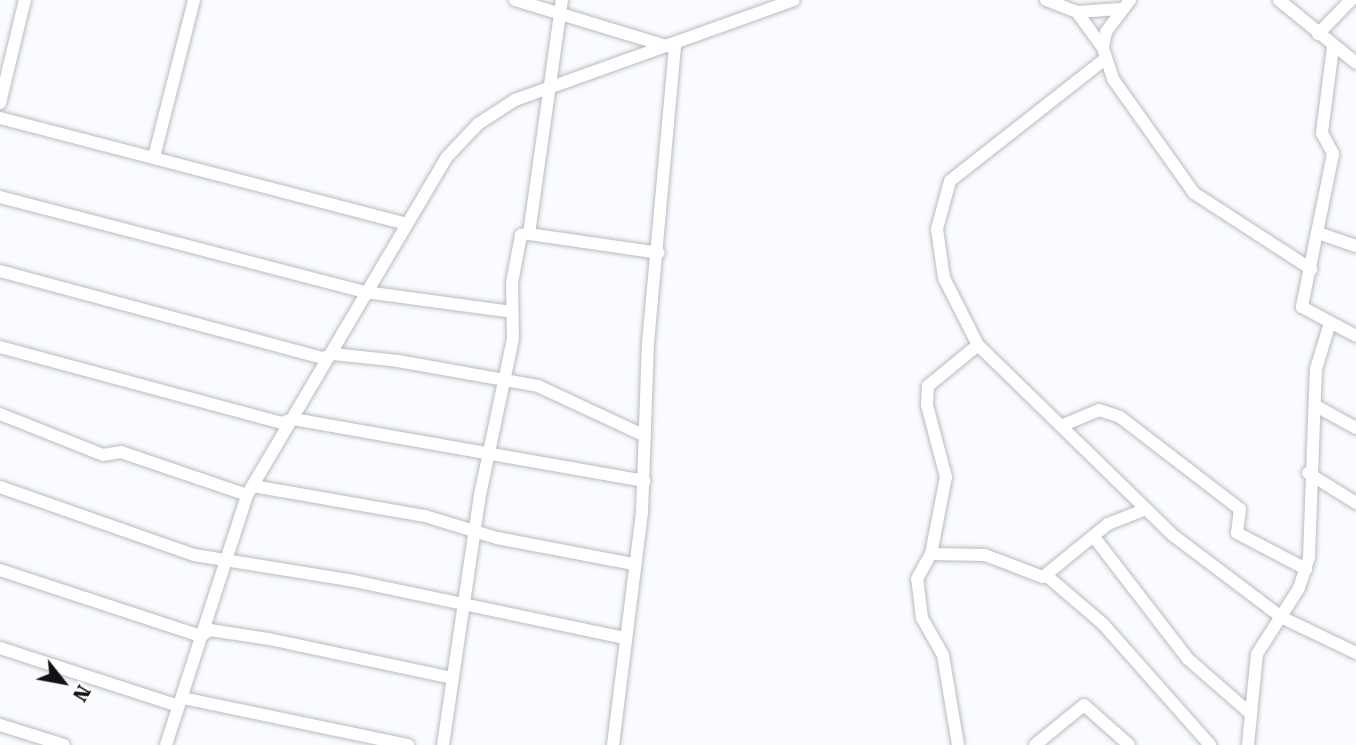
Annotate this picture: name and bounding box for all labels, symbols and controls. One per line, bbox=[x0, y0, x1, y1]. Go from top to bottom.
north arrow bbox=[28, 647, 98, 717]
text: N bbox=[68, 681, 95, 705]

